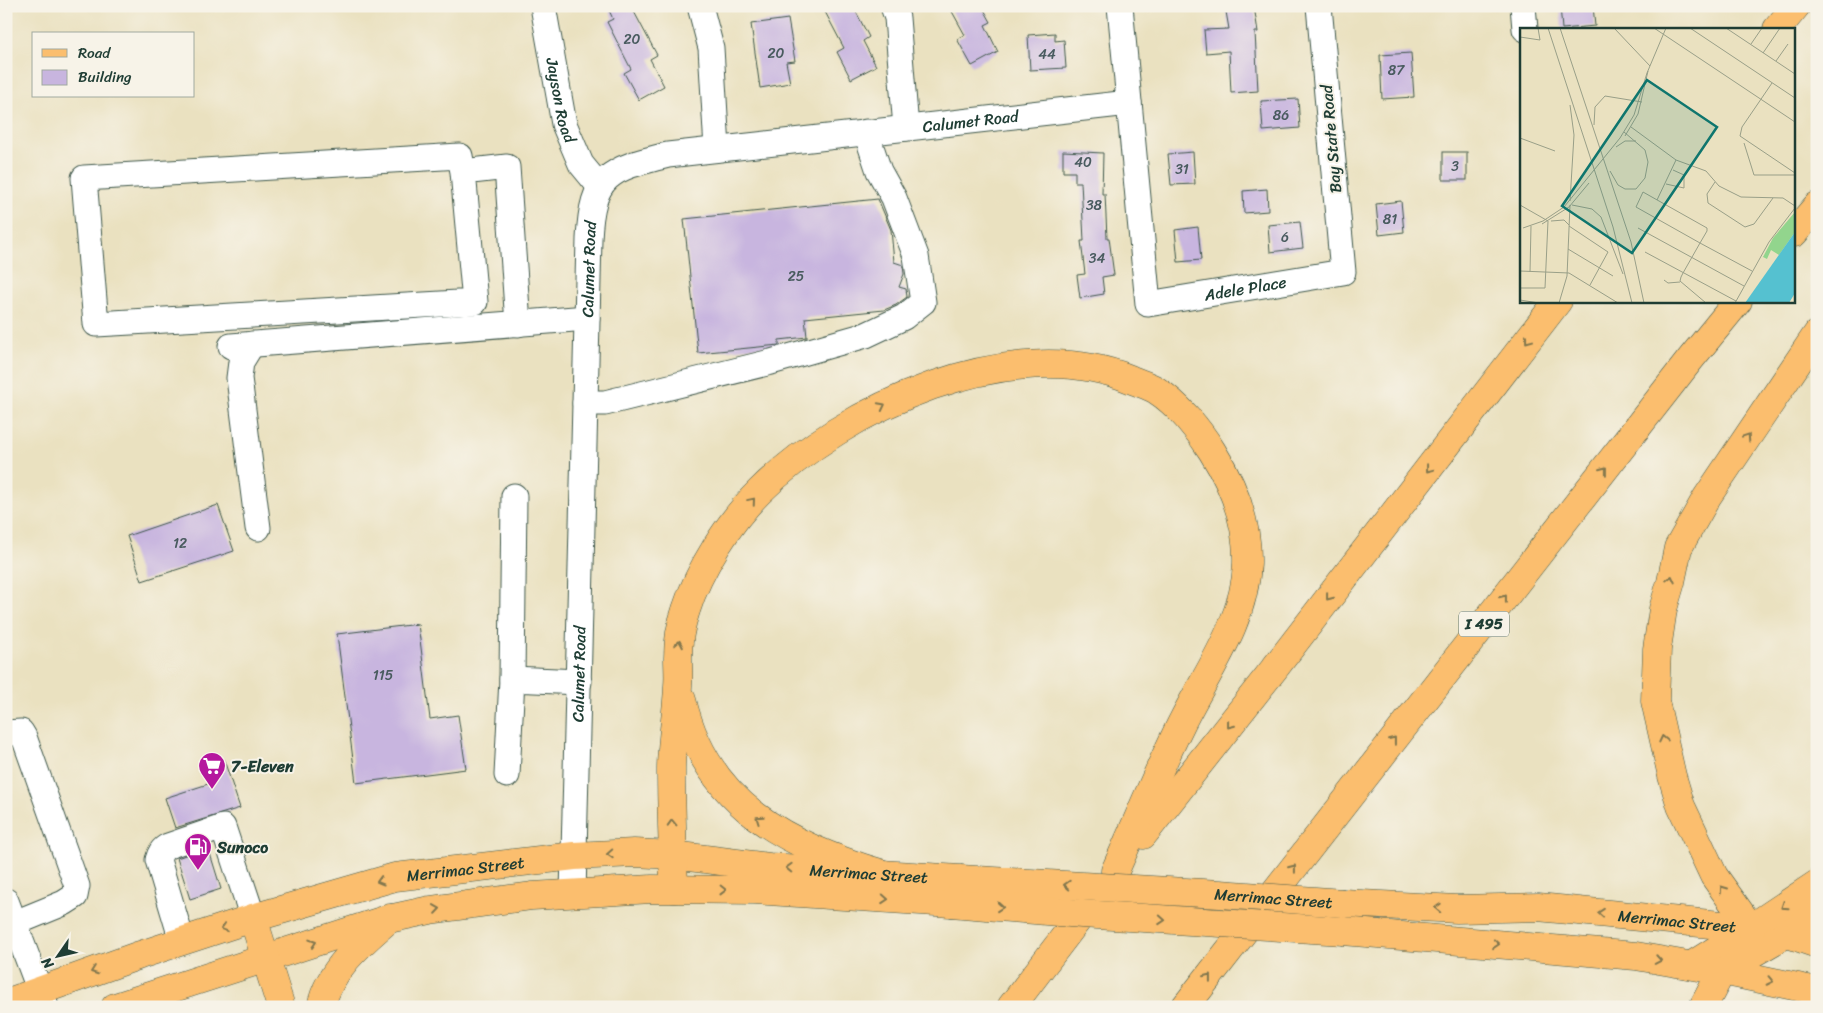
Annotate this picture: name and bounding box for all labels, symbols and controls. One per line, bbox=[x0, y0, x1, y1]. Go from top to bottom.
house number: 20 bbox=[624, 27, 641, 52]
inset map bbox=[1520, 28, 1796, 302]
legend bbox=[32, 32, 195, 98]
text: Road bbox=[78, 40, 111, 66]
house number: 20 bbox=[768, 41, 785, 66]
house number: 44 bbox=[1038, 42, 1056, 67]
street label: Jayson Road bbox=[538, 54, 586, 149]
house number: 87 bbox=[1388, 58, 1405, 83]
text: Building bbox=[78, 64, 132, 90]
street label: Bay State Road bbox=[1312, 82, 1350, 194]
street label: Calumet Road bbox=[921, 101, 1021, 141]
house number: 86 bbox=[1273, 103, 1289, 128]
house number: 40 bbox=[1074, 150, 1092, 175]
house number: 3 bbox=[1451, 154, 1459, 179]
house number: 31 bbox=[1175, 157, 1189, 182]
house number: 38 bbox=[1086, 193, 1103, 218]
house number: 81 bbox=[1383, 207, 1397, 232]
street label: Calumet Road bbox=[573, 218, 605, 318]
house number: 6 bbox=[1281, 225, 1289, 250]
house number: 34 bbox=[1089, 246, 1105, 271]
house number: 25 bbox=[788, 264, 805, 289]
street label: Adele Place bbox=[1201, 267, 1289, 309]
one-way arrow bbox=[1525, 334, 1534, 344]
one-way arrow bbox=[877, 402, 886, 412]
one-way arrow bbox=[1740, 433, 1750, 442]
one-way arrow bbox=[1426, 463, 1435, 473]
one-way arrow bbox=[1598, 466, 1607, 476]
one-way arrow bbox=[746, 498, 754, 507]
house number: 12 bbox=[173, 531, 187, 556]
one-way arrow bbox=[1666, 574, 1676, 583]
one-way arrow bbox=[1327, 591, 1335, 600]
one-way arrow bbox=[1498, 594, 1507, 604]
road number: I 495 bbox=[1459, 612, 1509, 636]
street label: Calumet Road bbox=[563, 624, 594, 722]
one-way arrow bbox=[674, 639, 684, 648]
house number: 115 bbox=[373, 663, 394, 688]
one-way arrow bbox=[1226, 720, 1235, 729]
one-way arrow bbox=[1658, 734, 1669, 743]
one-way arrow bbox=[1387, 736, 1396, 746]
supermarket icon: 7-Eleven bbox=[197, 751, 227, 790]
place label: 7-Eleven bbox=[231, 752, 294, 781]
one-way arrow bbox=[756, 816, 765, 824]
one-way arrow bbox=[667, 819, 677, 826]
fuel station icon: Sunoco bbox=[183, 832, 213, 871]
place label: Sunoco bbox=[216, 833, 268, 862]
street label: Merrimac Street bbox=[405, 847, 526, 890]
one-way arrow bbox=[606, 849, 614, 860]
street label: Merrimac Street bbox=[809, 855, 929, 891]
one-way arrow bbox=[785, 862, 793, 873]
one-way arrow bbox=[1287, 864, 1296, 874]
one-way arrow bbox=[376, 876, 384, 886]
street label: Merrimac Street bbox=[1213, 879, 1334, 917]
one-way arrow bbox=[1063, 880, 1071, 891]
one-way arrow bbox=[719, 885, 727, 895]
one-way arrow bbox=[1720, 885, 1729, 894]
one-way arrow bbox=[881, 893, 889, 904]
street label: Merrimac Street bbox=[1617, 900, 1737, 941]
one-way arrow bbox=[1780, 900, 1790, 909]
one-way arrow bbox=[996, 902, 1004, 913]
one-way arrow bbox=[1434, 902, 1442, 913]
one-way arrow bbox=[434, 904, 442, 915]
one-way arrow bbox=[1596, 908, 1604, 919]
one-way arrow bbox=[1158, 914, 1166, 925]
one-way arrow bbox=[220, 922, 229, 932]
north arrow bbox=[32, 930, 82, 980]
one-way arrow bbox=[1493, 938, 1501, 949]
one-way arrow bbox=[308, 939, 316, 949]
text: N bbox=[34, 952, 61, 975]
one-way arrow bbox=[1654, 954, 1662, 964]
one-way arrow bbox=[91, 965, 99, 975]
one-way arrow bbox=[1202, 973, 1211, 983]
one-way arrow bbox=[1765, 975, 1774, 986]

